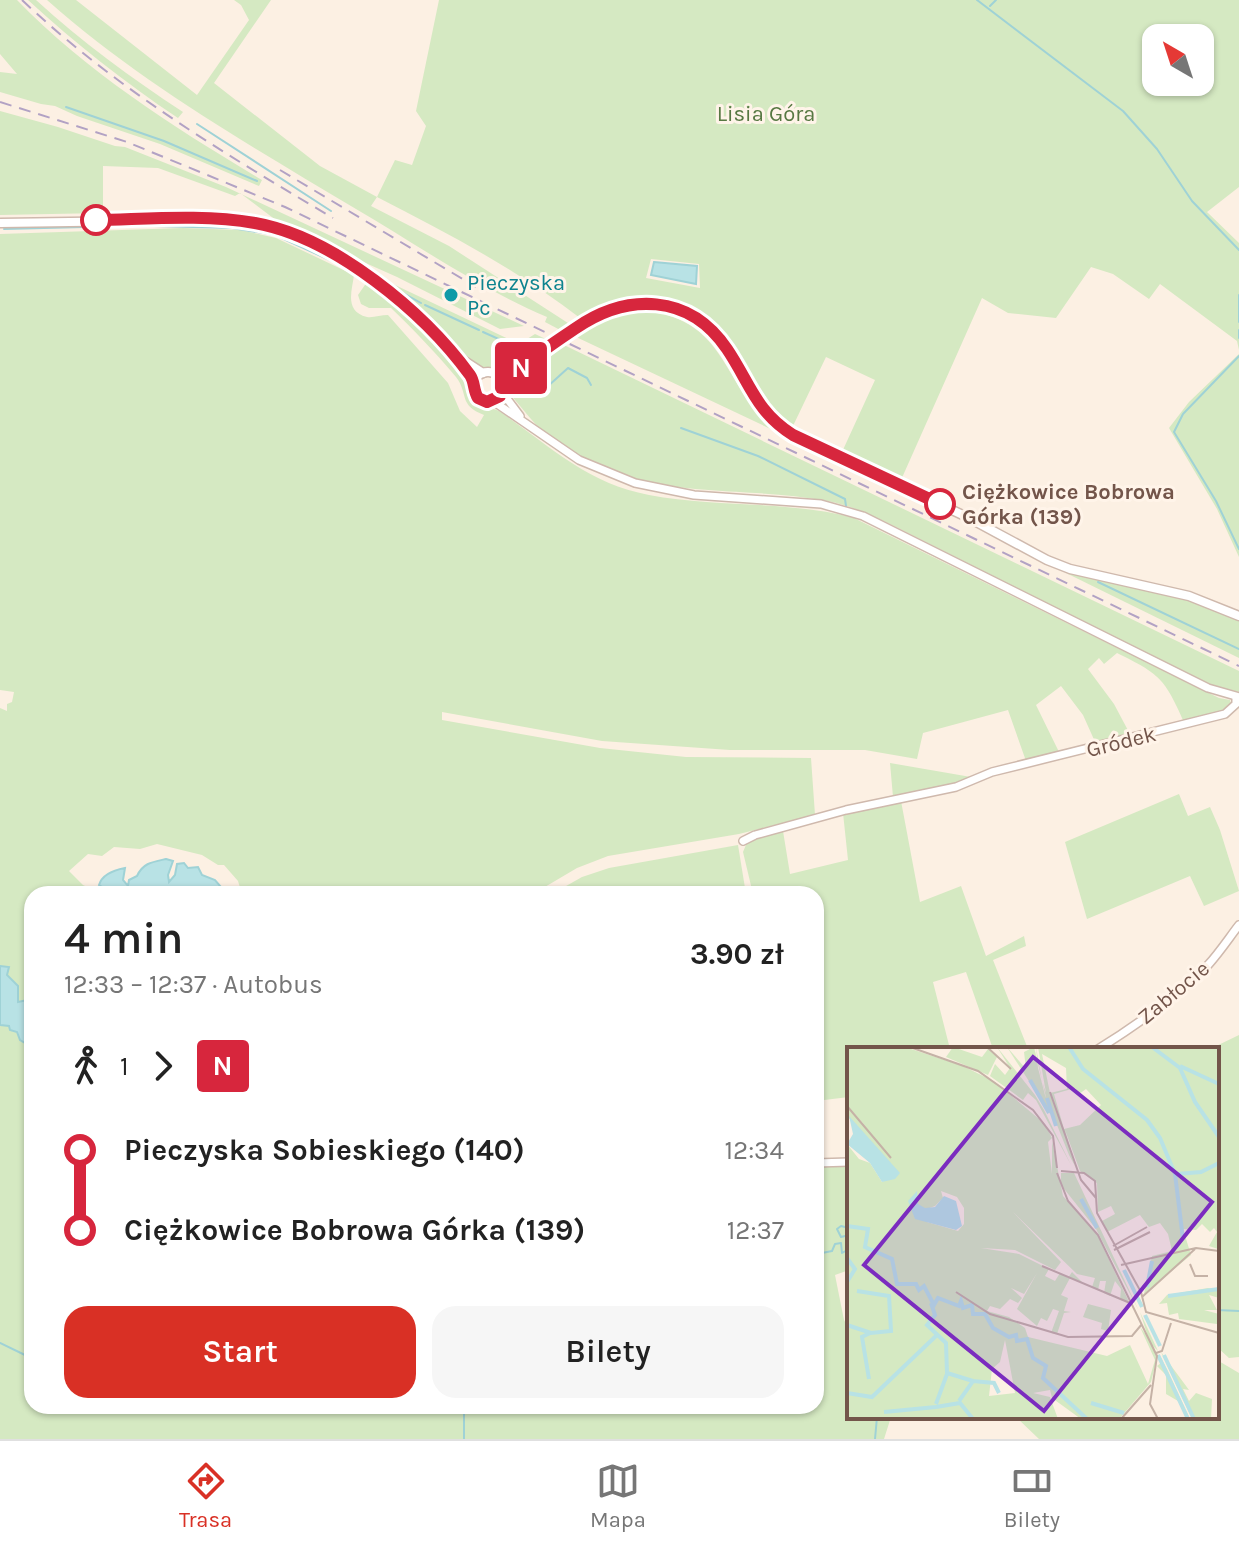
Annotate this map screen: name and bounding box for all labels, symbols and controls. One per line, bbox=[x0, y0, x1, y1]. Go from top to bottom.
north arrow bbox=[1142, 24, 1214, 96]
map controls bbox=[1142, 24, 1214, 96]
park label: Lisia Góra bbox=[717, 101, 815, 127]
unlabelled marker bbox=[81, 205, 111, 235]
place label: Pieczyska Pc bbox=[467, 270, 565, 321]
marker: Pieczyska Pc bbox=[442, 286, 460, 304]
line badge: N bbox=[495, 342, 547, 394]
text: N bbox=[511, 351, 531, 384]
place label: Ciężkowice Bobrowa Górka (139) bbox=[962, 479, 1175, 530]
marker: Ciężkowice Bobrowa Górka (139) bbox=[925, 489, 955, 519]
street label: Gródek bbox=[1084, 721, 1159, 763]
text: 4 min bbox=[64, 913, 184, 964]
text: 3.90 zł bbox=[690, 936, 784, 972]
street label: Zabłocie bbox=[1133, 955, 1215, 1030]
text: 12:33 – 12:37 · Autobus bbox=[64, 969, 323, 1000]
icon: walk bbox=[64, 1044, 108, 1088]
icon: forward bbox=[141, 1044, 185, 1088]
inset map bbox=[847, 1047, 1219, 1419]
text: N bbox=[213, 1049, 233, 1082]
text: 1 bbox=[120, 1051, 129, 1082]
text: Pieczyska Sobieskiego (140) bbox=[124, 1132, 525, 1168]
text: 12:34 bbox=[724, 1135, 784, 1166]
text: Ciężkowice Bobrowa Górka (139) bbox=[124, 1212, 585, 1248]
text: 12:37 bbox=[727, 1215, 784, 1246]
button: Start bbox=[64, 1306, 416, 1398]
button: Bilety bbox=[432, 1306, 784, 1398]
tab: Trasa bbox=[179, 1459, 232, 1533]
tab: Mapa bbox=[590, 1459, 646, 1533]
tab: Bilety bbox=[1004, 1459, 1060, 1533]

